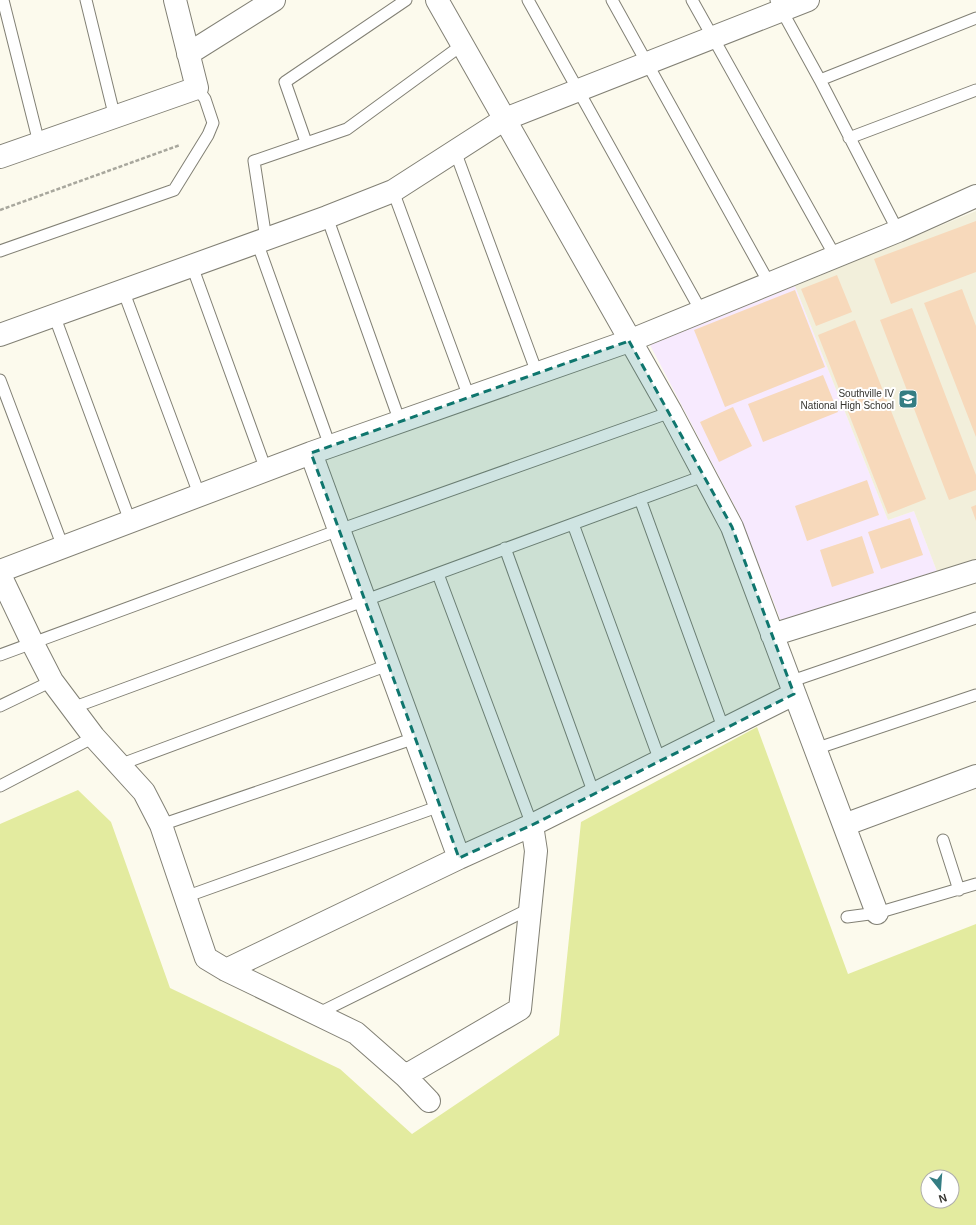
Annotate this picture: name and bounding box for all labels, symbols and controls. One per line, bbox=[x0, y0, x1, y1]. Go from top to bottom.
place label: Southville IV National High School bbox=[801, 388, 894, 411]
school or university icon: Southville IV National High School bbox=[897, 388, 919, 410]
north arrow bbox=[920, 1169, 960, 1209]
text: N bbox=[937, 1192, 948, 1205]

